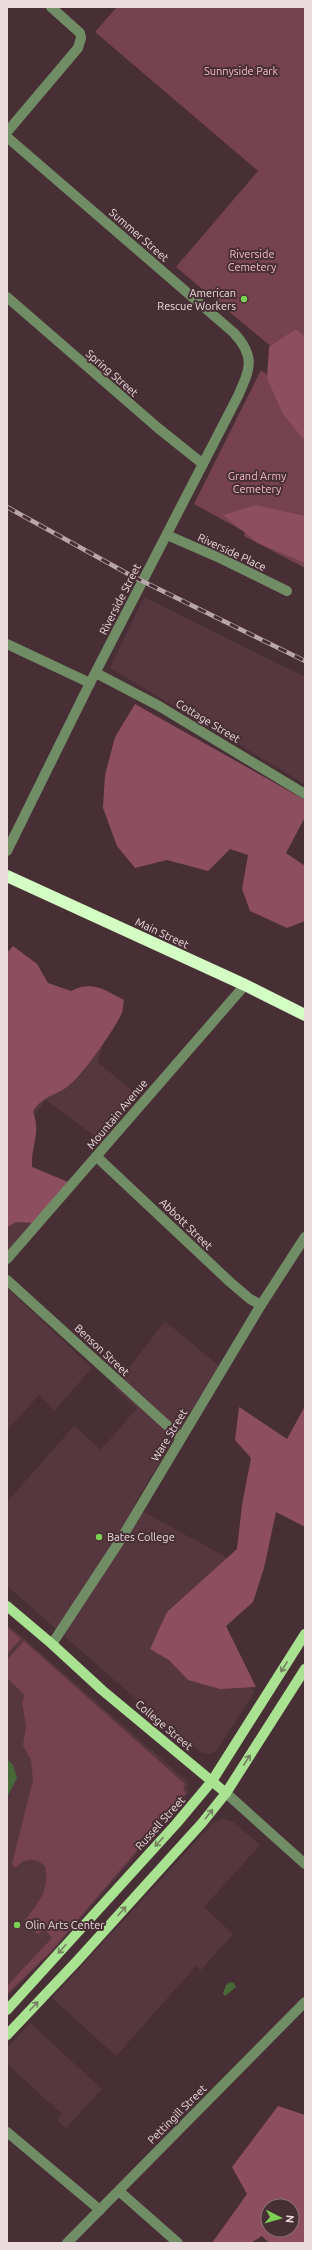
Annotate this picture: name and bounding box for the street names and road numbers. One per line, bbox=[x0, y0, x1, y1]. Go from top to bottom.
street label: Summer Street bbox=[107, 206, 172, 264]
street label: Spring Street bbox=[84, 347, 141, 399]
street label: Riverside Place bbox=[196, 531, 268, 573]
street label: Riverside Street bbox=[97, 561, 143, 637]
street label: Cottage Street bbox=[174, 697, 243, 745]
street label: Main Street bbox=[133, 915, 191, 951]
street label: Mountain Avenue bbox=[84, 1077, 150, 1151]
street label: Abbott Street bbox=[157, 1196, 215, 1253]
street label: Benson Street bbox=[72, 1322, 132, 1379]
street label: Ware Street bbox=[149, 1406, 190, 1463]
street label: College Street bbox=[133, 1698, 195, 1753]
street label: Russell Street bbox=[133, 1793, 188, 1852]
street label: Pettingill Street bbox=[145, 2082, 209, 2146]

